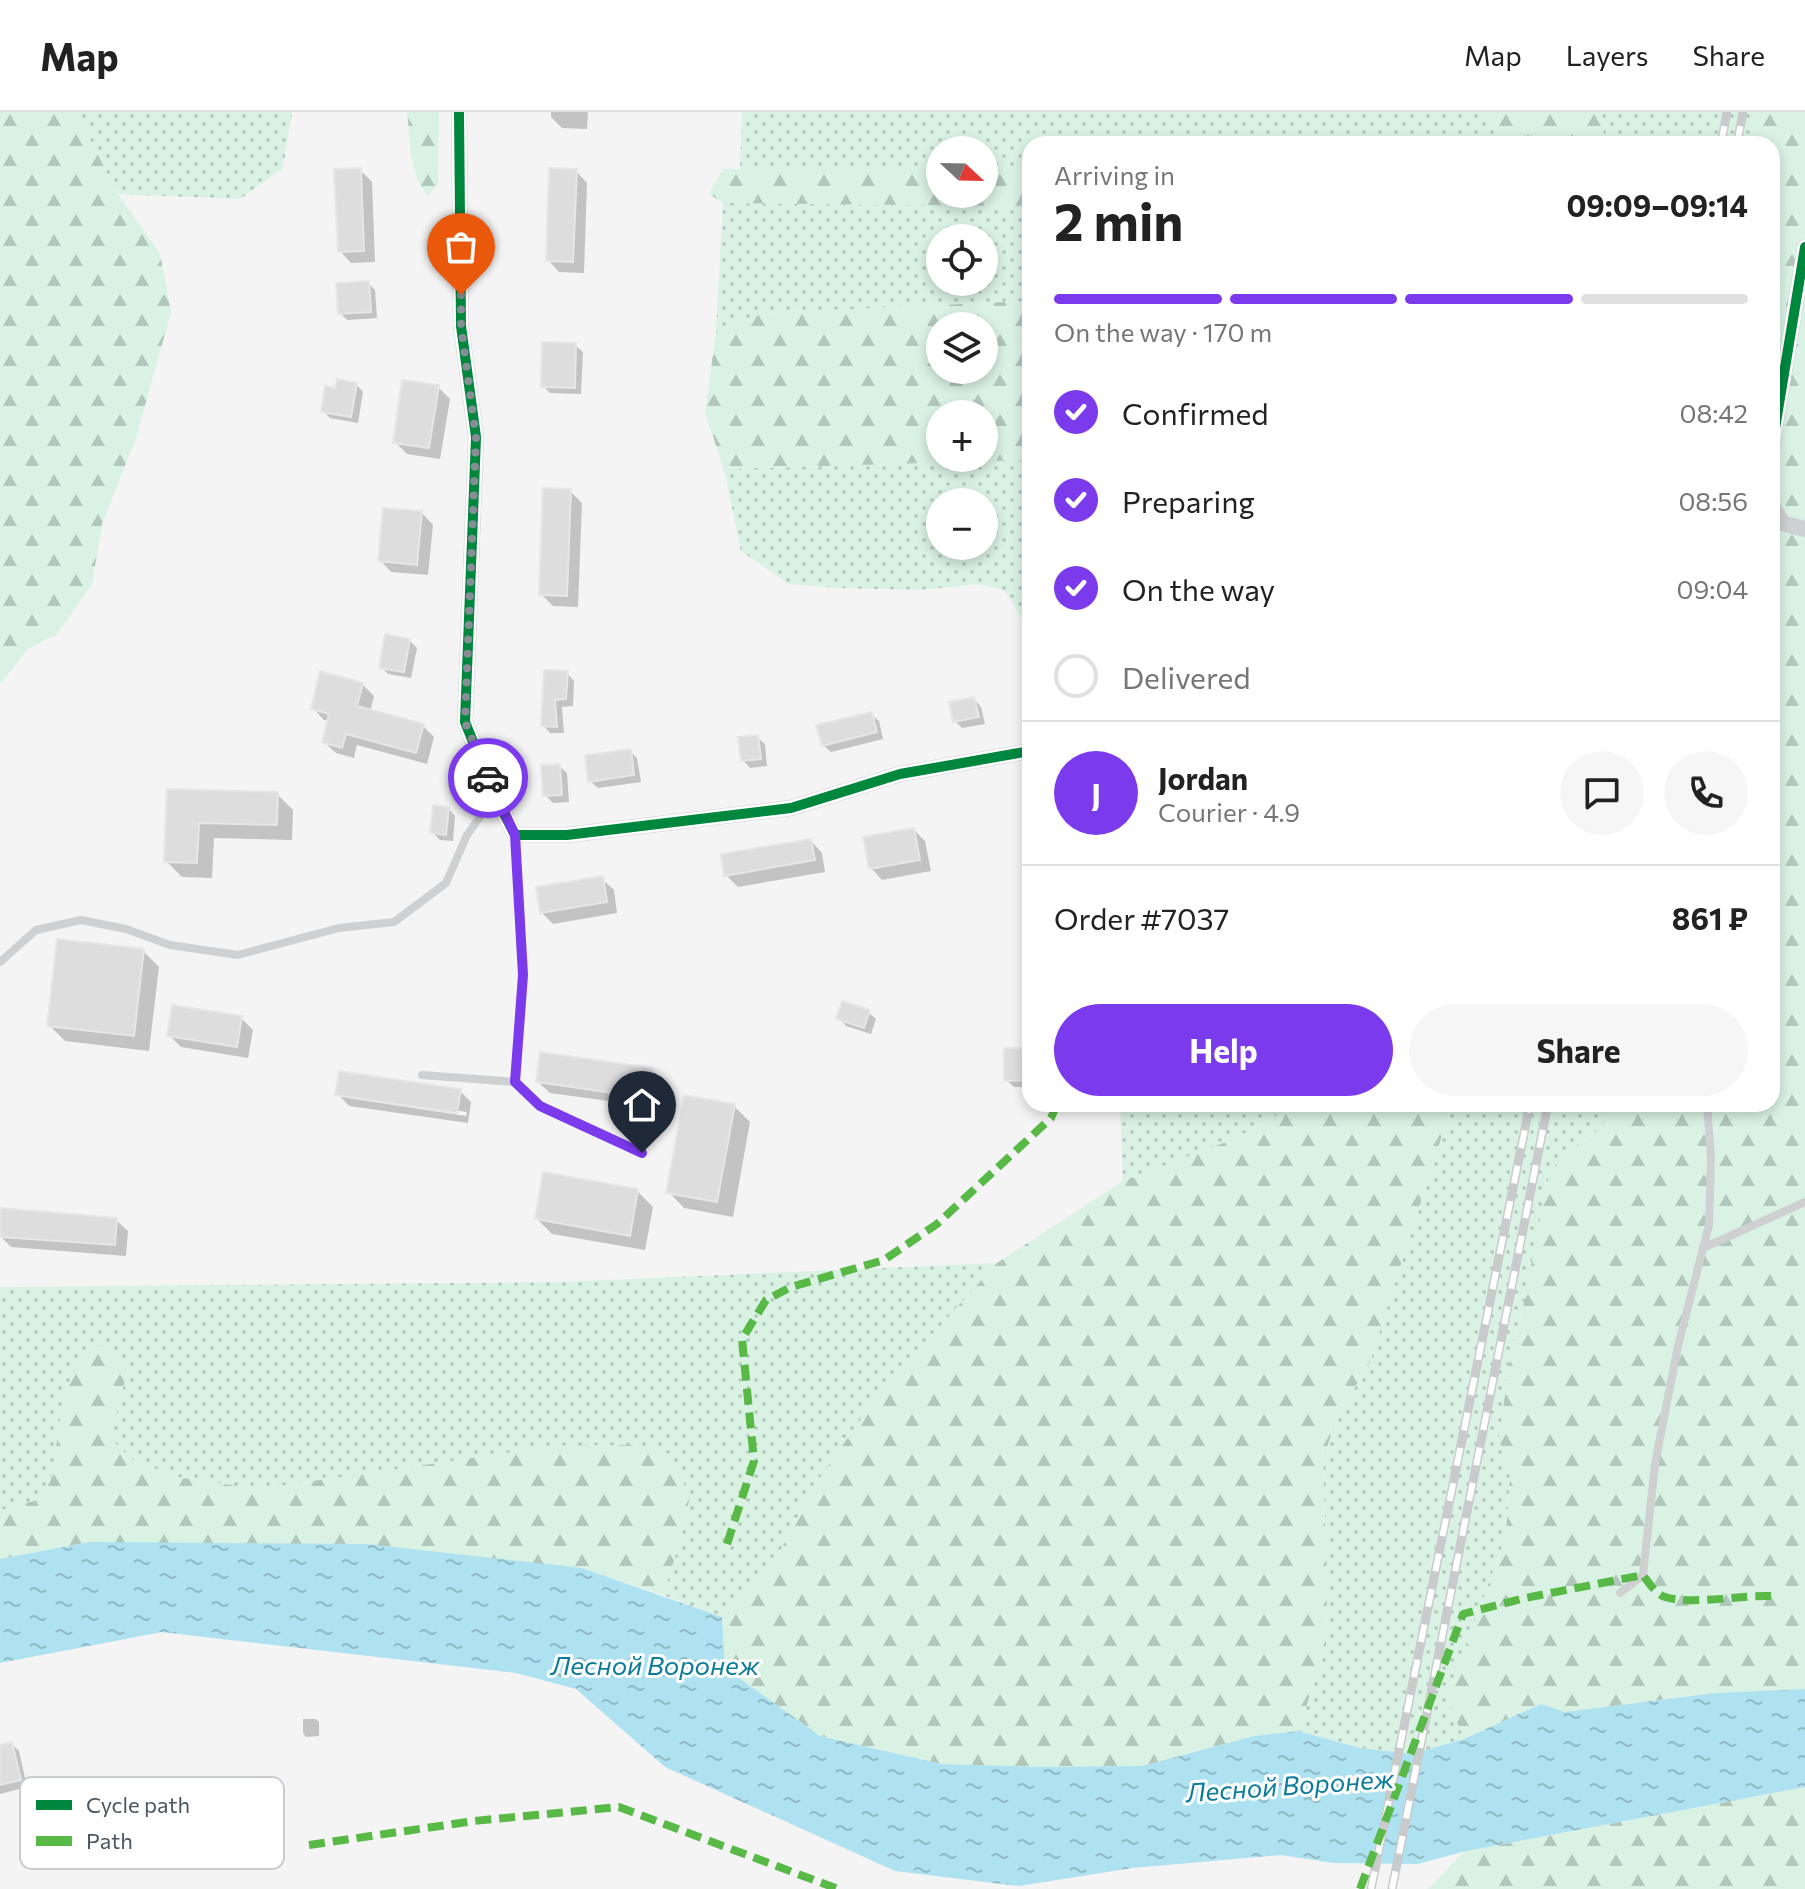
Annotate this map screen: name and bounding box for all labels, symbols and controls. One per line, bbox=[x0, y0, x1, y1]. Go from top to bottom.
text: Map bbox=[40, 32, 119, 79]
text: Map bbox=[1464, 38, 1522, 72]
text: Layers bbox=[1566, 38, 1648, 72]
text: Share bbox=[1692, 38, 1765, 72]
north arrow bbox=[926, 136, 998, 208]
map controls bbox=[926, 136, 998, 560]
text: Arriving in bbox=[1054, 159, 1175, 190]
text: 09:09–09:14 bbox=[1566, 186, 1748, 223]
text: 2 min bbox=[1054, 188, 1183, 252]
pin bbox=[427, 213, 495, 295]
button: locate bbox=[926, 224, 998, 296]
icon: bag bbox=[439, 225, 483, 269]
button: layers bbox=[926, 312, 998, 384]
text: On the way · 170 m bbox=[1054, 316, 1272, 347]
icon: check bbox=[1054, 390, 1098, 434]
text: Confirmed bbox=[1122, 394, 1269, 431]
text: 08:42 bbox=[1679, 397, 1748, 428]
button: + bbox=[926, 400, 998, 472]
icon: check bbox=[1054, 478, 1098, 522]
text: Preparing bbox=[1122, 482, 1255, 519]
text: 08:56 bbox=[1678, 485, 1748, 516]
button: − bbox=[926, 488, 998, 560]
icon: check bbox=[1054, 566, 1098, 610]
text: On the way bbox=[1122, 570, 1275, 607]
text: 09:04 bbox=[1677, 573, 1748, 604]
text: Delivered bbox=[1122, 658, 1251, 695]
courier bbox=[448, 738, 528, 818]
button: chat bbox=[1560, 751, 1644, 835]
button: phone bbox=[1664, 751, 1748, 835]
icon: car bbox=[466, 756, 510, 800]
text: Jordan bbox=[1158, 759, 1248, 796]
text: J bbox=[1091, 775, 1101, 812]
text: Courier · 4.9 bbox=[1158, 796, 1300, 827]
text: Order #7037 bbox=[1054, 899, 1229, 936]
text: 861 ₽ bbox=[1672, 899, 1748, 936]
button: Help bbox=[1054, 1004, 1393, 1096]
button: Share bbox=[1409, 1004, 1748, 1096]
pin bbox=[608, 1071, 676, 1153]
icon: home bbox=[620, 1083, 664, 1127]
water label: Лесной Воронеж bbox=[550, 1649, 761, 1680]
water label: Лесной Воронеж bbox=[1184, 1762, 1396, 1807]
legend bbox=[20, 1777, 284, 1869]
text: Cycle path bbox=[86, 1791, 190, 1818]
text: Path bbox=[86, 1827, 133, 1854]

